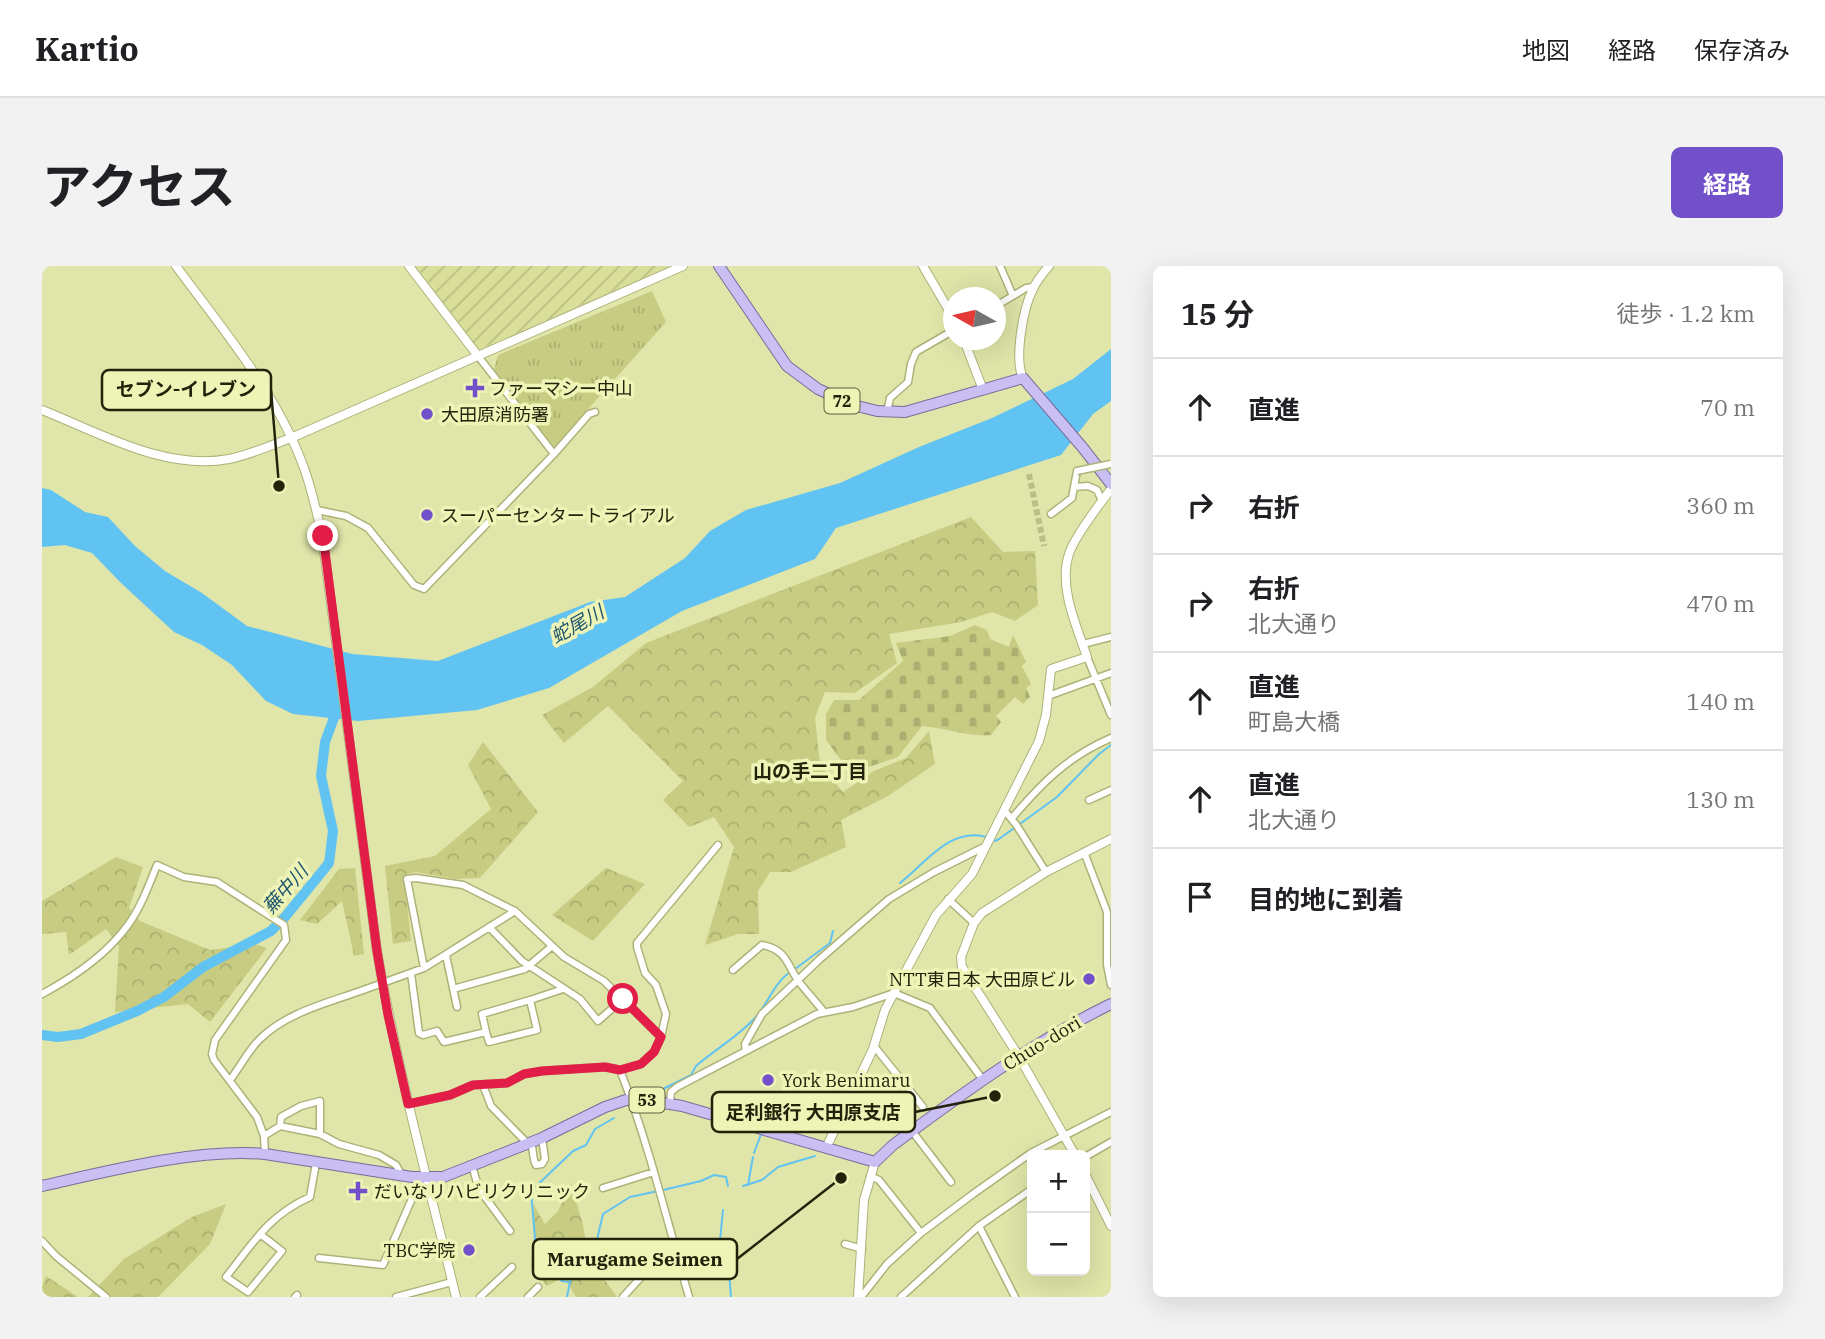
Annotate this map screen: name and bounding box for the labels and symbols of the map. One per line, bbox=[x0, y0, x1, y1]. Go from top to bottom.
north arrow bbox=[943, 287, 1006, 350]
callout: セブン-イレブン bbox=[102, 370, 271, 410]
text: セブン-イレブン bbox=[116, 377, 256, 401]
place label: ファーマシー中山 bbox=[489, 377, 633, 400]
marker: ファーマシー中山 bbox=[467, 380, 483, 396]
road number: 72 bbox=[824, 388, 860, 414]
place label: 大田原消防署 bbox=[441, 403, 549, 426]
marker: 大田原消防署 bbox=[419, 406, 435, 422]
place label: スーパーセンタートライアル bbox=[441, 504, 675, 527]
marker: スーパーセンタートライアル bbox=[419, 507, 435, 523]
route end bbox=[307, 520, 338, 551]
water label: 蛇尾川 bbox=[546, 599, 609, 648]
district label: 山の手二丁目 bbox=[753, 759, 867, 783]
water label: 蕪中川 bbox=[257, 858, 314, 918]
place label: NTT東日本 大田原ビル bbox=[889, 968, 1075, 991]
marker: NTT東日本 大田原ビル bbox=[1081, 971, 1097, 987]
route start bbox=[607, 983, 638, 1014]
street label: Chuo-dori bbox=[999, 1011, 1085, 1075]
place label: York Benimaru bbox=[782, 1069, 910, 1092]
marker: York Benimaru bbox=[760, 1072, 776, 1088]
road number: 53 bbox=[630, 1087, 664, 1112]
callout: 足利銀行 大田原支店 bbox=[712, 1092, 915, 1132]
text: 足利銀行 大田原支店 bbox=[725, 1100, 901, 1124]
place label: だいなリハビリクリニック bbox=[374, 1180, 590, 1203]
marker: だいなリハビリクリニック bbox=[348, 1181, 368, 1201]
place label: TBC学院 bbox=[384, 1239, 455, 1262]
callout: Marugame Seimen bbox=[533, 1239, 737, 1279]
marker: TBC学院 bbox=[461, 1242, 477, 1258]
text: Marugame Seimen bbox=[547, 1247, 723, 1271]

